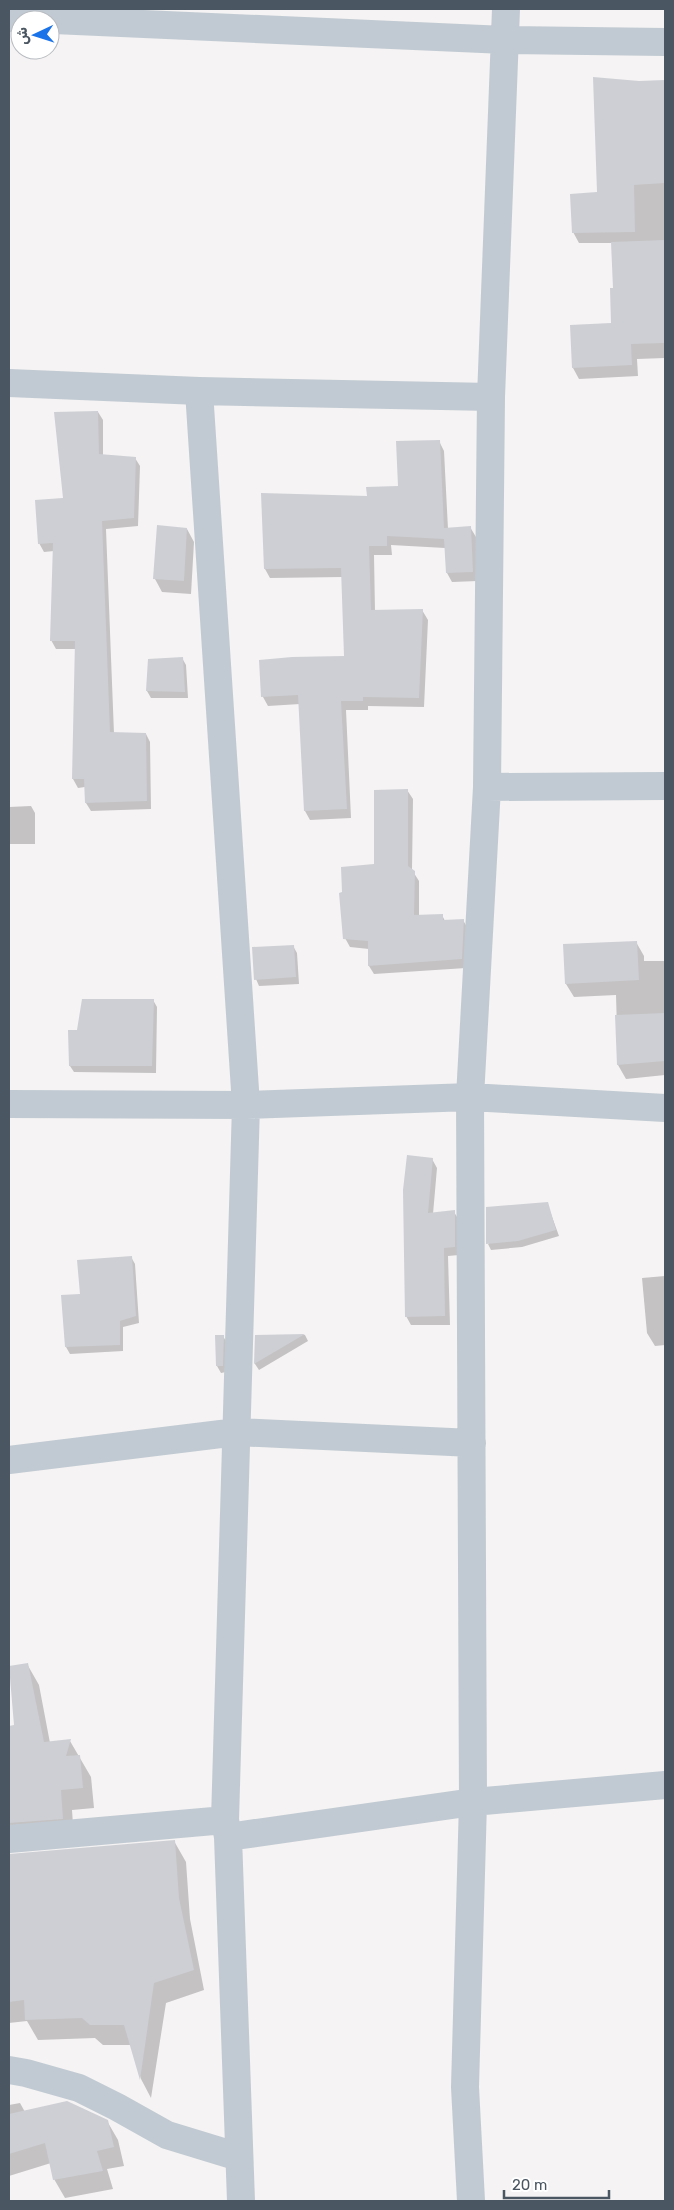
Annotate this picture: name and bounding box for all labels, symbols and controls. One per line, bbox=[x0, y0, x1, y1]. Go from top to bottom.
north arrow bbox=[10, 10, 60, 60]
text: ش bbox=[13, 26, 32, 45]
scale bar bbox=[504, 2168, 609, 2200]
text: 20 m bbox=[512, 2176, 547, 2194]

